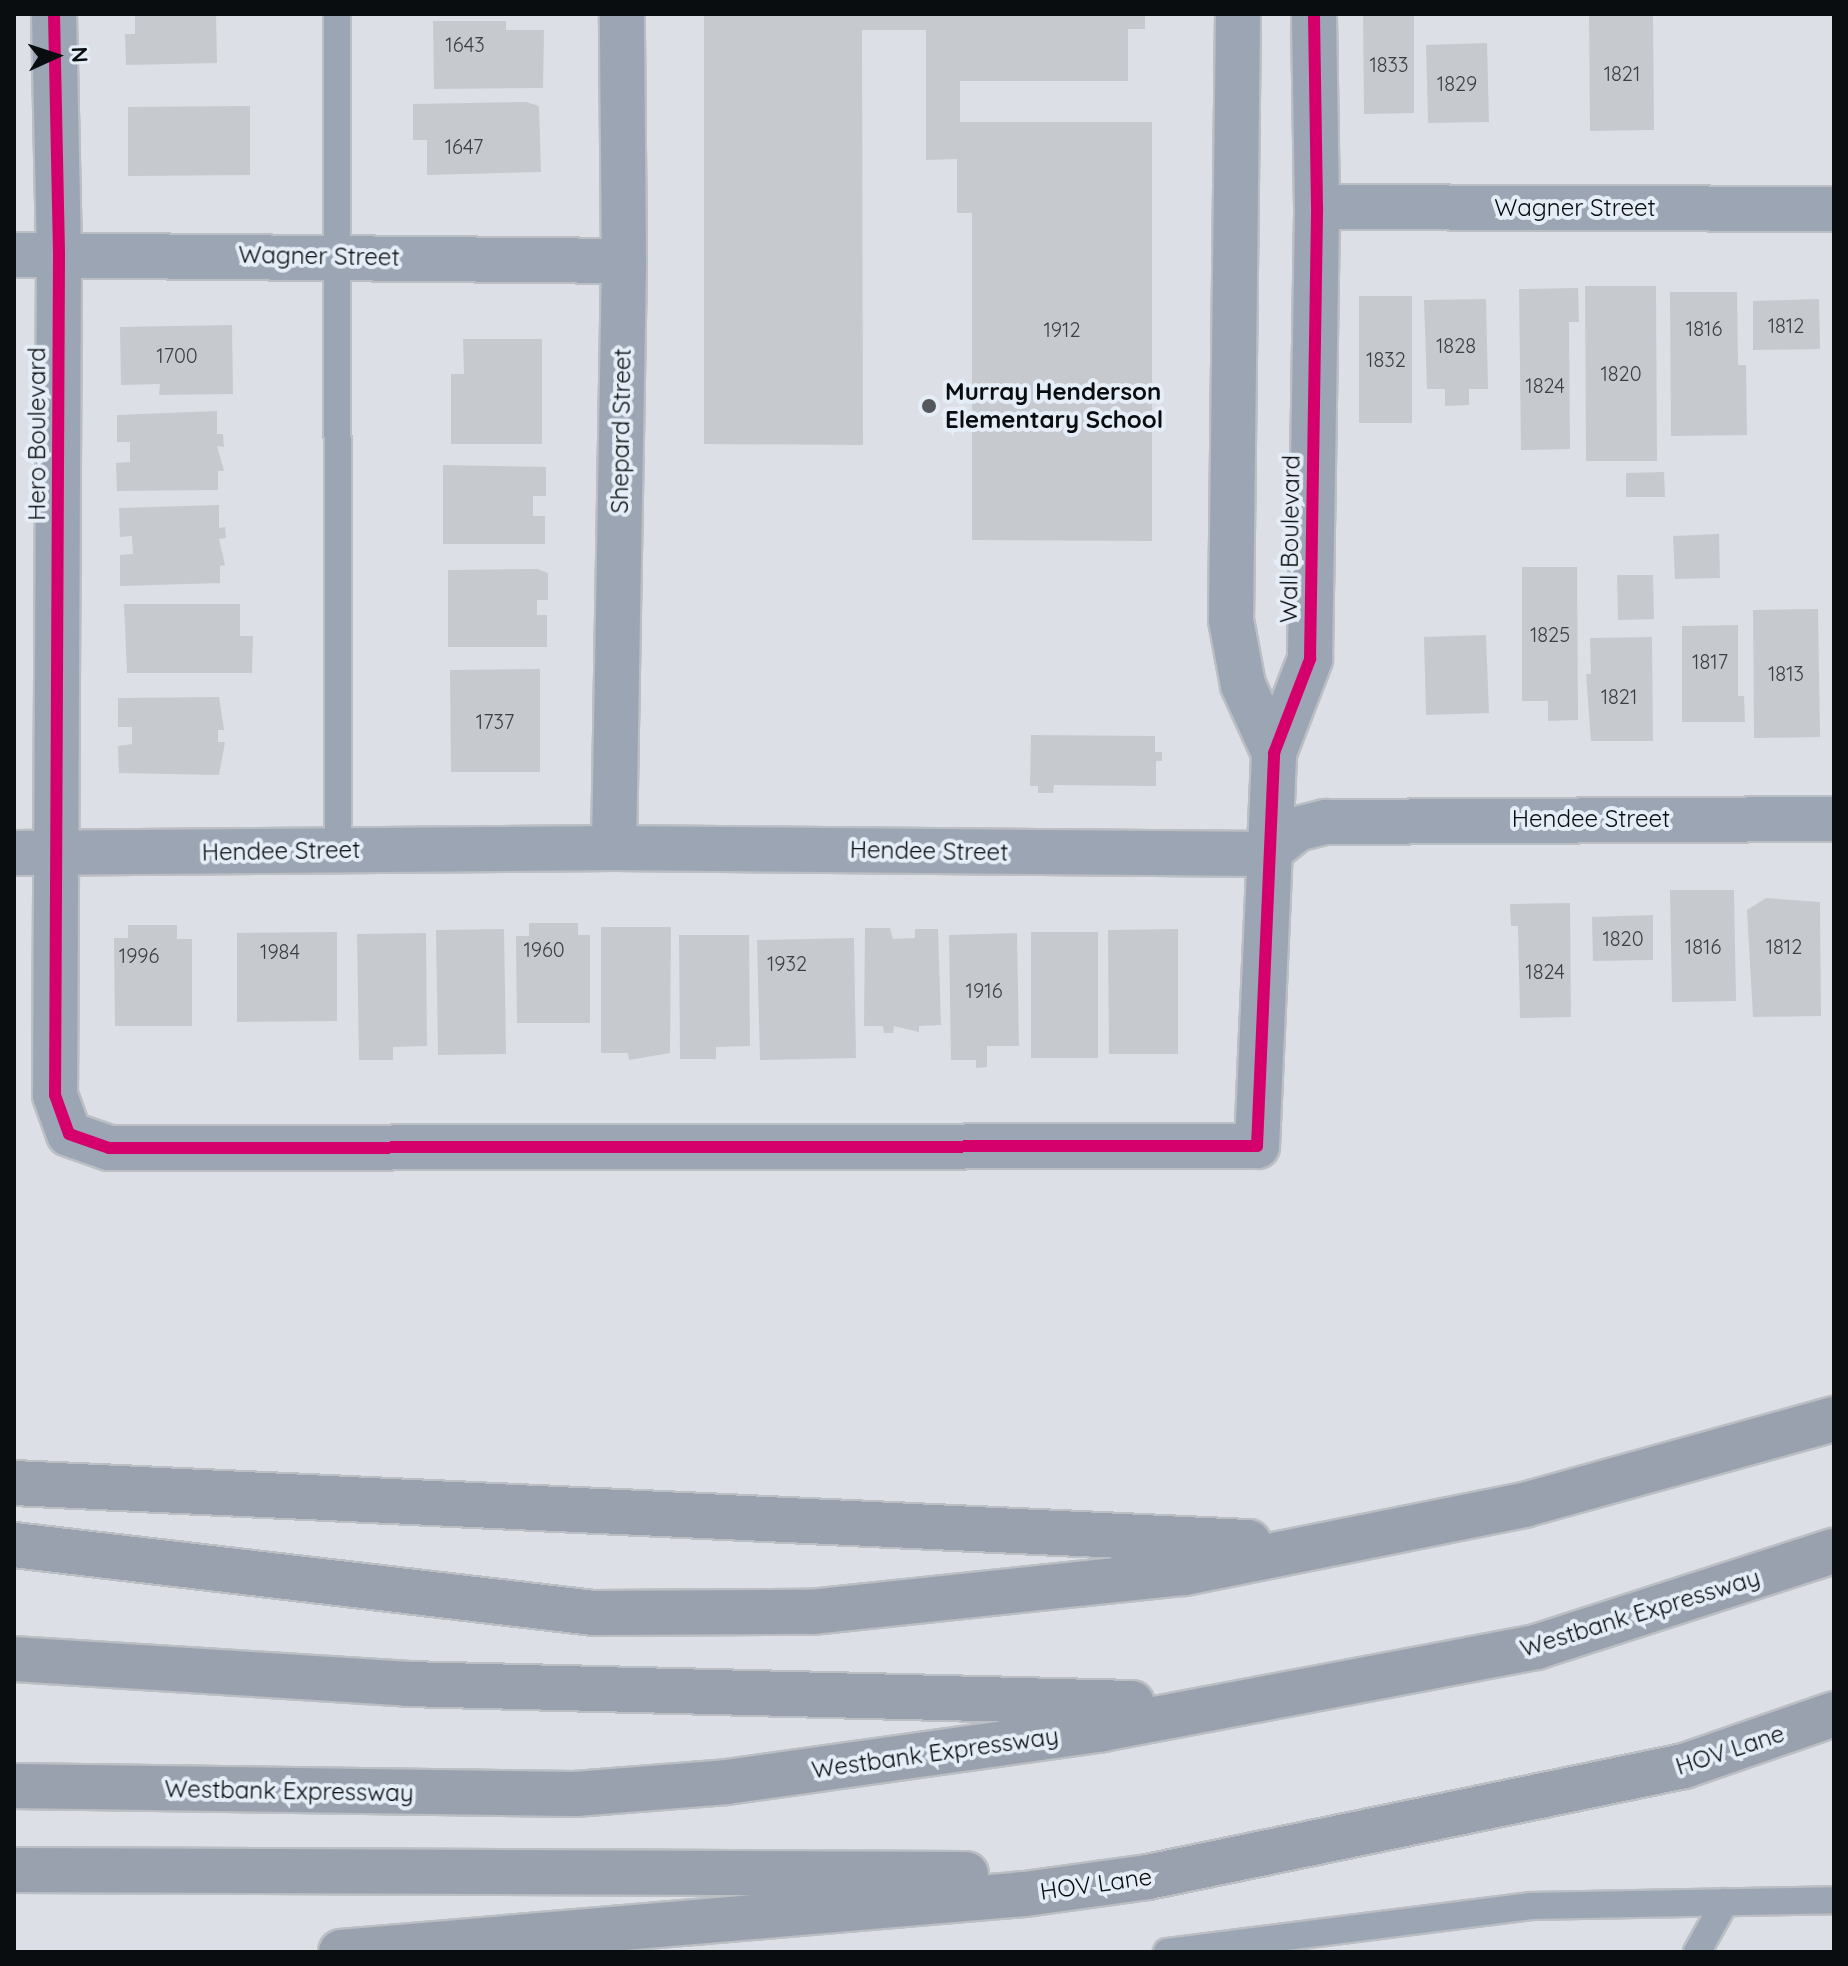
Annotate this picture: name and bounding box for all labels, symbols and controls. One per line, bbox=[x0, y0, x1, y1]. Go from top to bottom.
north arrow bbox=[16, 16, 96, 96]
house number: 1643 bbox=[445, 32, 485, 56]
text: N bbox=[66, 46, 94, 64]
house number: 1833 bbox=[1369, 52, 1409, 76]
house number: 1821 bbox=[1604, 61, 1640, 85]
house number: 1829 bbox=[1437, 71, 1477, 95]
house number: 1647 bbox=[445, 134, 483, 158]
street label: Wagner Street bbox=[1494, 194, 1656, 222]
street label: Wagner Street bbox=[238, 240, 400, 272]
house number: 1812 bbox=[1768, 313, 1804, 337]
house number: 1816 bbox=[1686, 316, 1722, 340]
house number: 1912 bbox=[1043, 317, 1081, 341]
house number: 1828 bbox=[1436, 333, 1476, 357]
house number: 1700 bbox=[156, 343, 198, 367]
street label: Hero Boulevard bbox=[23, 347, 51, 521]
house number: 1832 bbox=[1366, 347, 1406, 371]
street label: Shepard Street bbox=[605, 348, 637, 514]
house number: 1820 bbox=[1600, 361, 1642, 385]
house number: 1824 bbox=[1525, 373, 1565, 397]
place label: Murray Henderson Elementary School bbox=[945, 378, 1163, 434]
marker: Murray Henderson Elementary School bbox=[920, 397, 938, 415]
street label: Wall Boulevard bbox=[1274, 455, 1306, 623]
house number: 1825 bbox=[1530, 622, 1570, 646]
house number: 1817 bbox=[1692, 649, 1728, 673]
house number: 1813 bbox=[1768, 661, 1804, 685]
house number: 1821 bbox=[1601, 684, 1637, 708]
house number: 1737 bbox=[476, 709, 514, 733]
street label: Hendee Street bbox=[1512, 805, 1670, 833]
street label: Hendee Street bbox=[202, 835, 360, 867]
street label: Hendee Street bbox=[850, 835, 1008, 867]
house number: 1820 bbox=[1602, 926, 1644, 950]
house number: 1816 bbox=[1685, 934, 1721, 958]
house number: 1812 bbox=[1766, 934, 1802, 958]
house number: 1960 bbox=[523, 937, 565, 961]
house number: 1984 bbox=[260, 939, 300, 963]
house number: 1996 bbox=[119, 943, 159, 967]
house number: 1932 bbox=[767, 951, 807, 975]
house number: 1824 bbox=[1525, 959, 1565, 983]
house number: 1916 bbox=[966, 978, 1002, 1002]
street label: Westbank Expressway bbox=[1517, 1563, 1763, 1663]
street label: HOV Lane bbox=[1672, 1719, 1788, 1781]
street label: Westbank Expressway bbox=[810, 1721, 1060, 1785]
street label: Westbank Expressway bbox=[164, 1774, 414, 1808]
street label: HOV Lane bbox=[1038, 1862, 1154, 1906]

